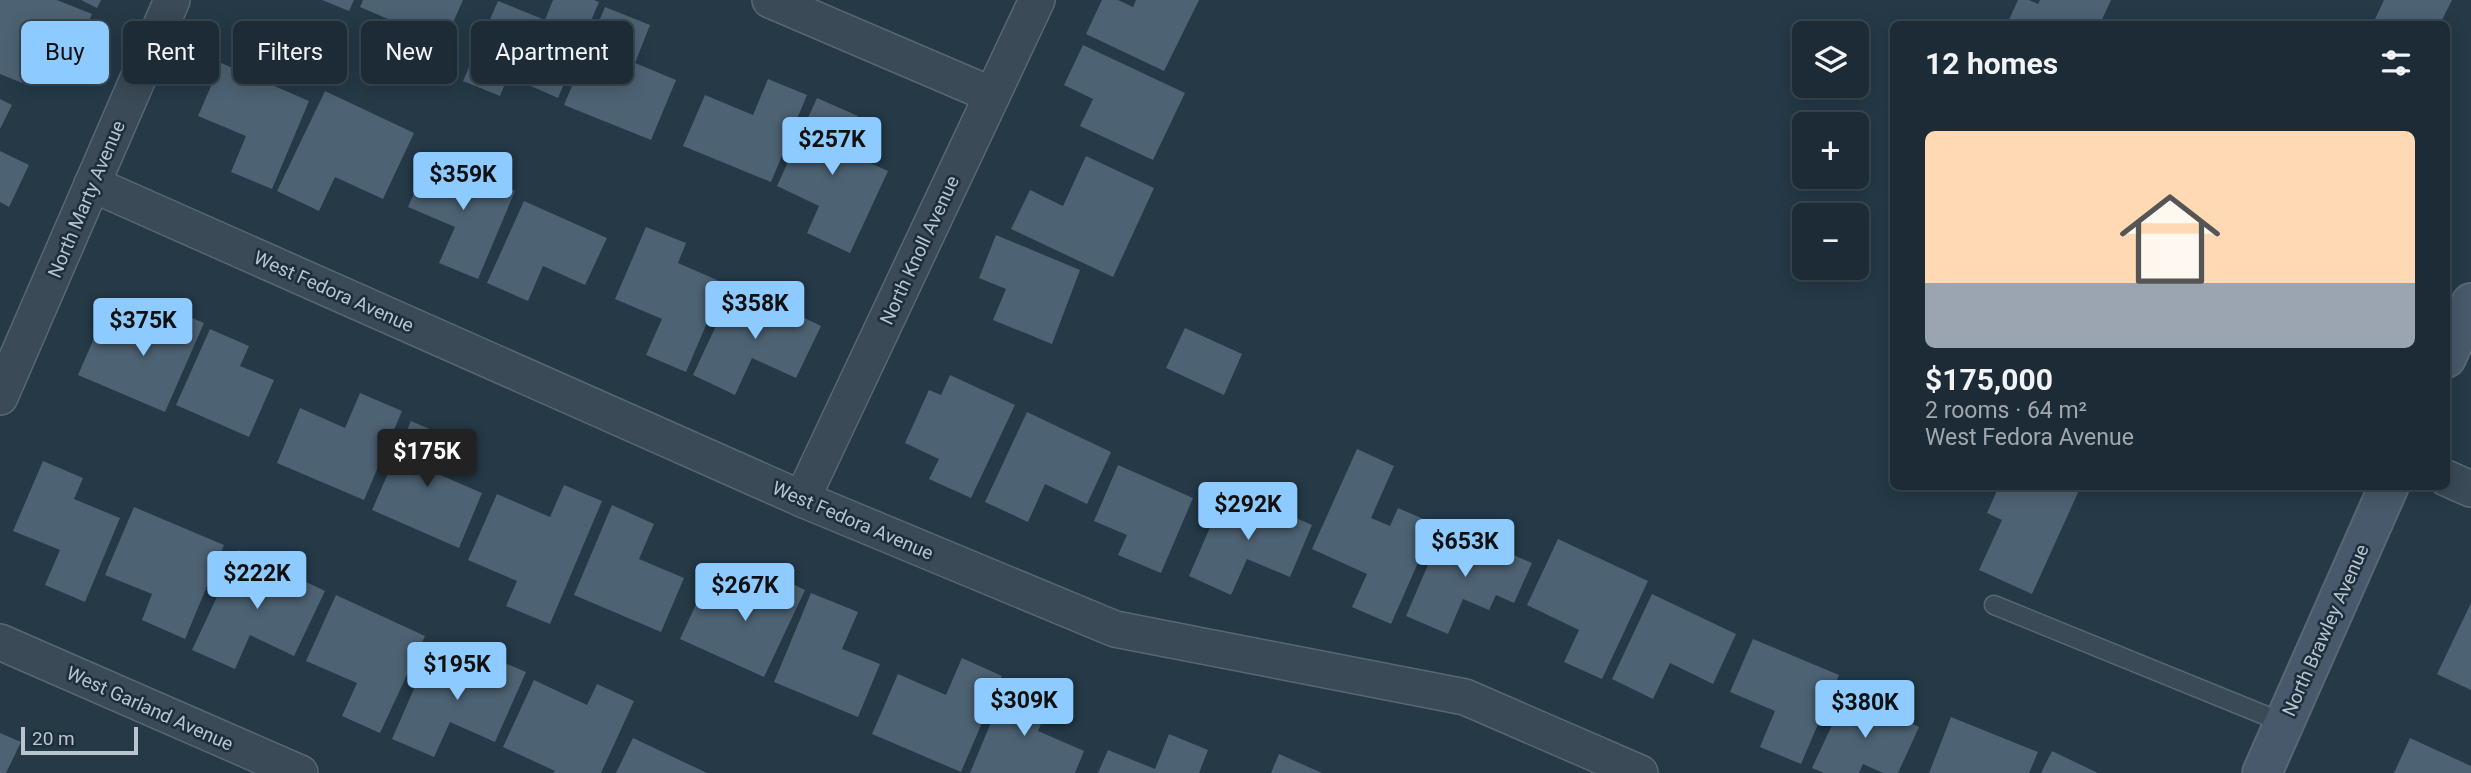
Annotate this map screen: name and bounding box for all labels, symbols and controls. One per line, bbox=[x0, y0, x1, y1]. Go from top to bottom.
chip: Buy bbox=[21, 21, 109, 84]
chip: Rent bbox=[123, 21, 219, 84]
chip: Filters bbox=[233, 21, 347, 84]
chip: New bbox=[361, 21, 457, 84]
chip: Apartment bbox=[471, 21, 633, 84]
map controls bbox=[1792, 21, 1869, 280]
button: layers bbox=[1792, 21, 1869, 98]
icon: filters bbox=[2377, 44, 2415, 82]
text: 12 homes bbox=[1925, 46, 2058, 81]
button: + bbox=[1792, 112, 1869, 189]
street label: North Marty Avenue bbox=[43, 117, 130, 281]
pin: $257K bbox=[783, 118, 881, 177]
text: $257K bbox=[798, 126, 866, 153]
pin: $359K bbox=[414, 152, 512, 212]
text: $359K bbox=[429, 161, 497, 188]
street label: North Knoll Avenue bbox=[875, 172, 964, 328]
icon: home bbox=[2107, 176, 2233, 302]
button: − bbox=[1792, 203, 1869, 280]
street label: West Fedora Avenue bbox=[250, 246, 417, 337]
pin: $358K bbox=[706, 282, 804, 341]
text: $358K bbox=[721, 290, 789, 317]
pin: $375K bbox=[94, 298, 192, 358]
text: $375K bbox=[109, 307, 177, 334]
text: $175,000 bbox=[1925, 362, 2053, 397]
text: 2 rooms · 64 m² bbox=[1925, 397, 2087, 424]
text: West Fedora Avenue bbox=[1925, 424, 2134, 451]
pin: $175K bbox=[378, 430, 476, 489]
text: $175K bbox=[393, 438, 461, 465]
street label: West Fedora Avenue bbox=[769, 476, 937, 565]
pin: $292K bbox=[1199, 482, 1297, 542]
text: $292K bbox=[1214, 491, 1282, 518]
pin: $653K bbox=[1416, 520, 1514, 579]
text: $653K bbox=[1431, 528, 1499, 555]
street label: North Brawley Avenue bbox=[2277, 541, 2374, 720]
pin: $222K bbox=[208, 552, 306, 611]
text: $222K bbox=[223, 560, 291, 587]
pin: $267K bbox=[696, 564, 794, 623]
text: $267K bbox=[711, 572, 779, 599]
pin: $195K bbox=[408, 642, 506, 702]
text: $195K bbox=[423, 651, 491, 678]
street label: West Garland Avenue bbox=[63, 661, 237, 756]
pin: $309K bbox=[975, 678, 1073, 738]
pin: $380K bbox=[1816, 680, 1914, 740]
text: $309K bbox=[990, 687, 1058, 714]
text: $380K bbox=[1831, 689, 1899, 716]
scale bar bbox=[21, 724, 138, 756]
text: 20 m bbox=[32, 727, 75, 750]

